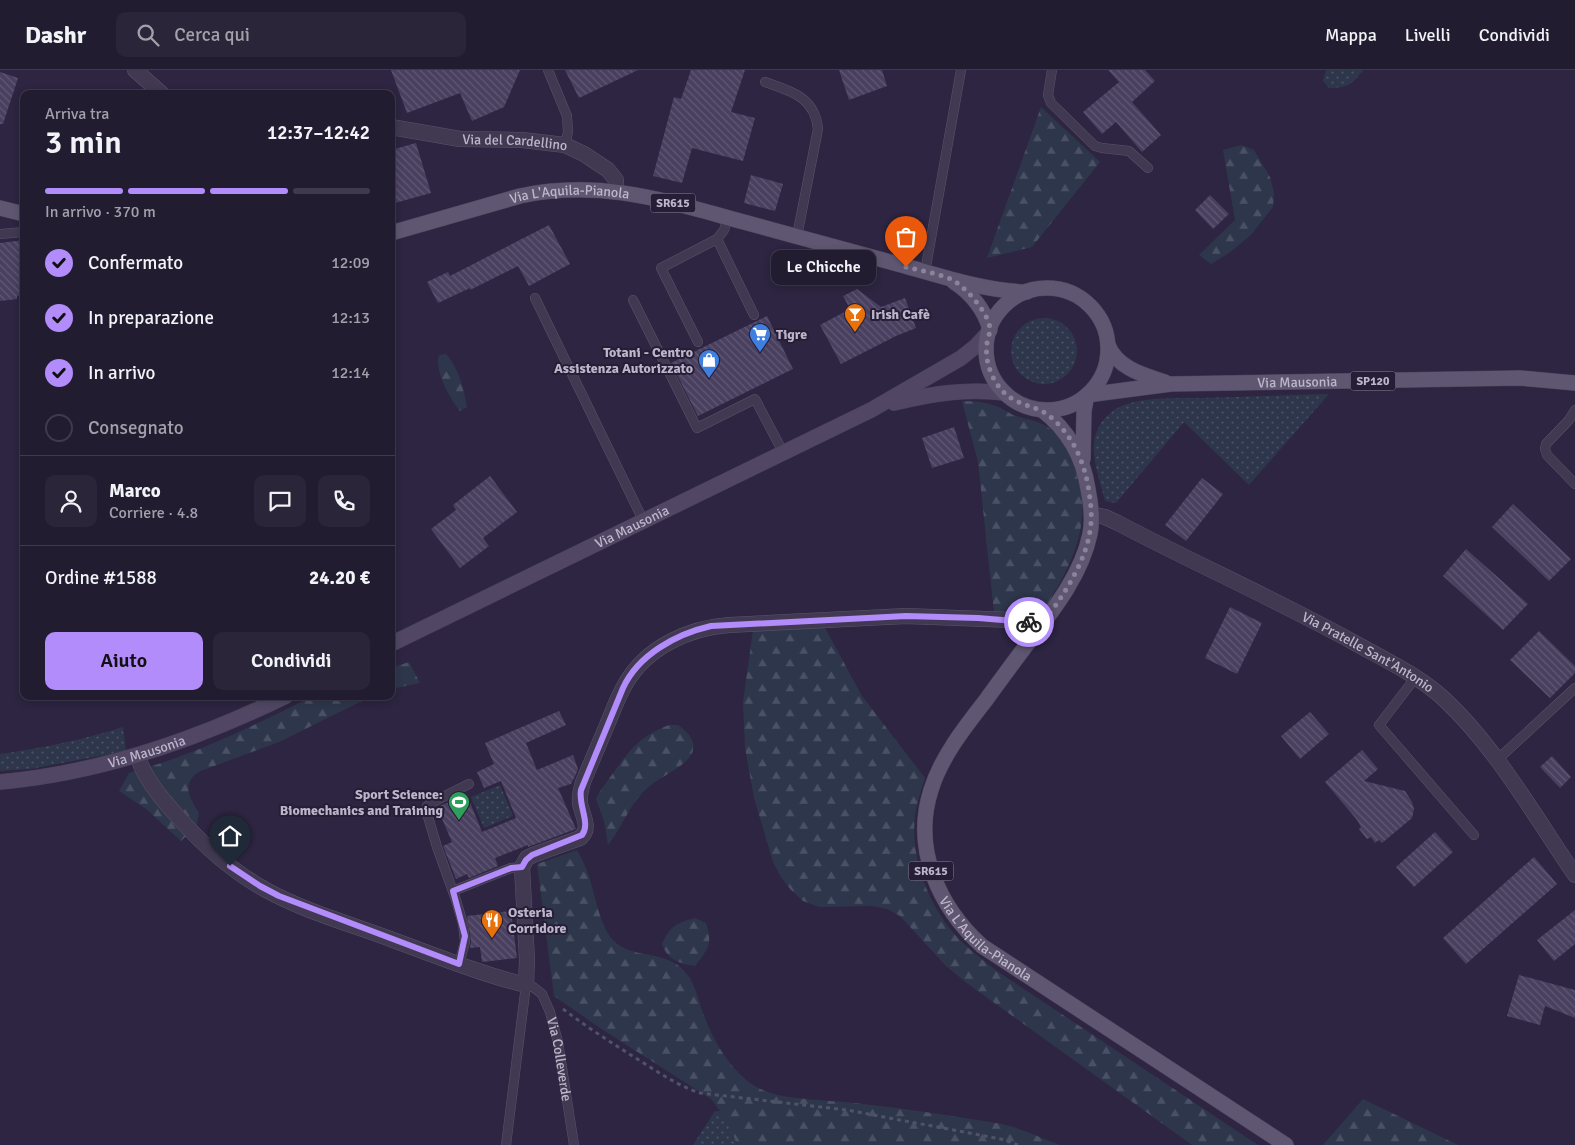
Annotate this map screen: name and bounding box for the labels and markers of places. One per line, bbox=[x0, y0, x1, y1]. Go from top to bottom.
pin bbox=[885, 216, 927, 267]
callout: Le Chicche bbox=[771, 250, 876, 284]
bar icon: Irish Cafè bbox=[843, 302, 867, 333]
place label: Irish Cafè bbox=[871, 306, 930, 323]
supermarket icon: Tigre bbox=[748, 322, 772, 353]
place label: Tigre bbox=[776, 326, 807, 343]
place label: Totani - Centro Assistenza Autorizzato bbox=[554, 344, 693, 377]
shop icon: Totani - Centro Assistenza Autorizzato bbox=[697, 348, 721, 379]
place label: Sport Science: Biomechanics and Training bbox=[280, 786, 443, 819]
sports icon: Sport Science: Biomechanics and Training bbox=[447, 790, 471, 821]
pin bbox=[209, 815, 251, 866]
place label: Osteria Corridore bbox=[508, 904, 567, 937]
restaurant icon: Osteria Corridore bbox=[480, 908, 504, 939]

